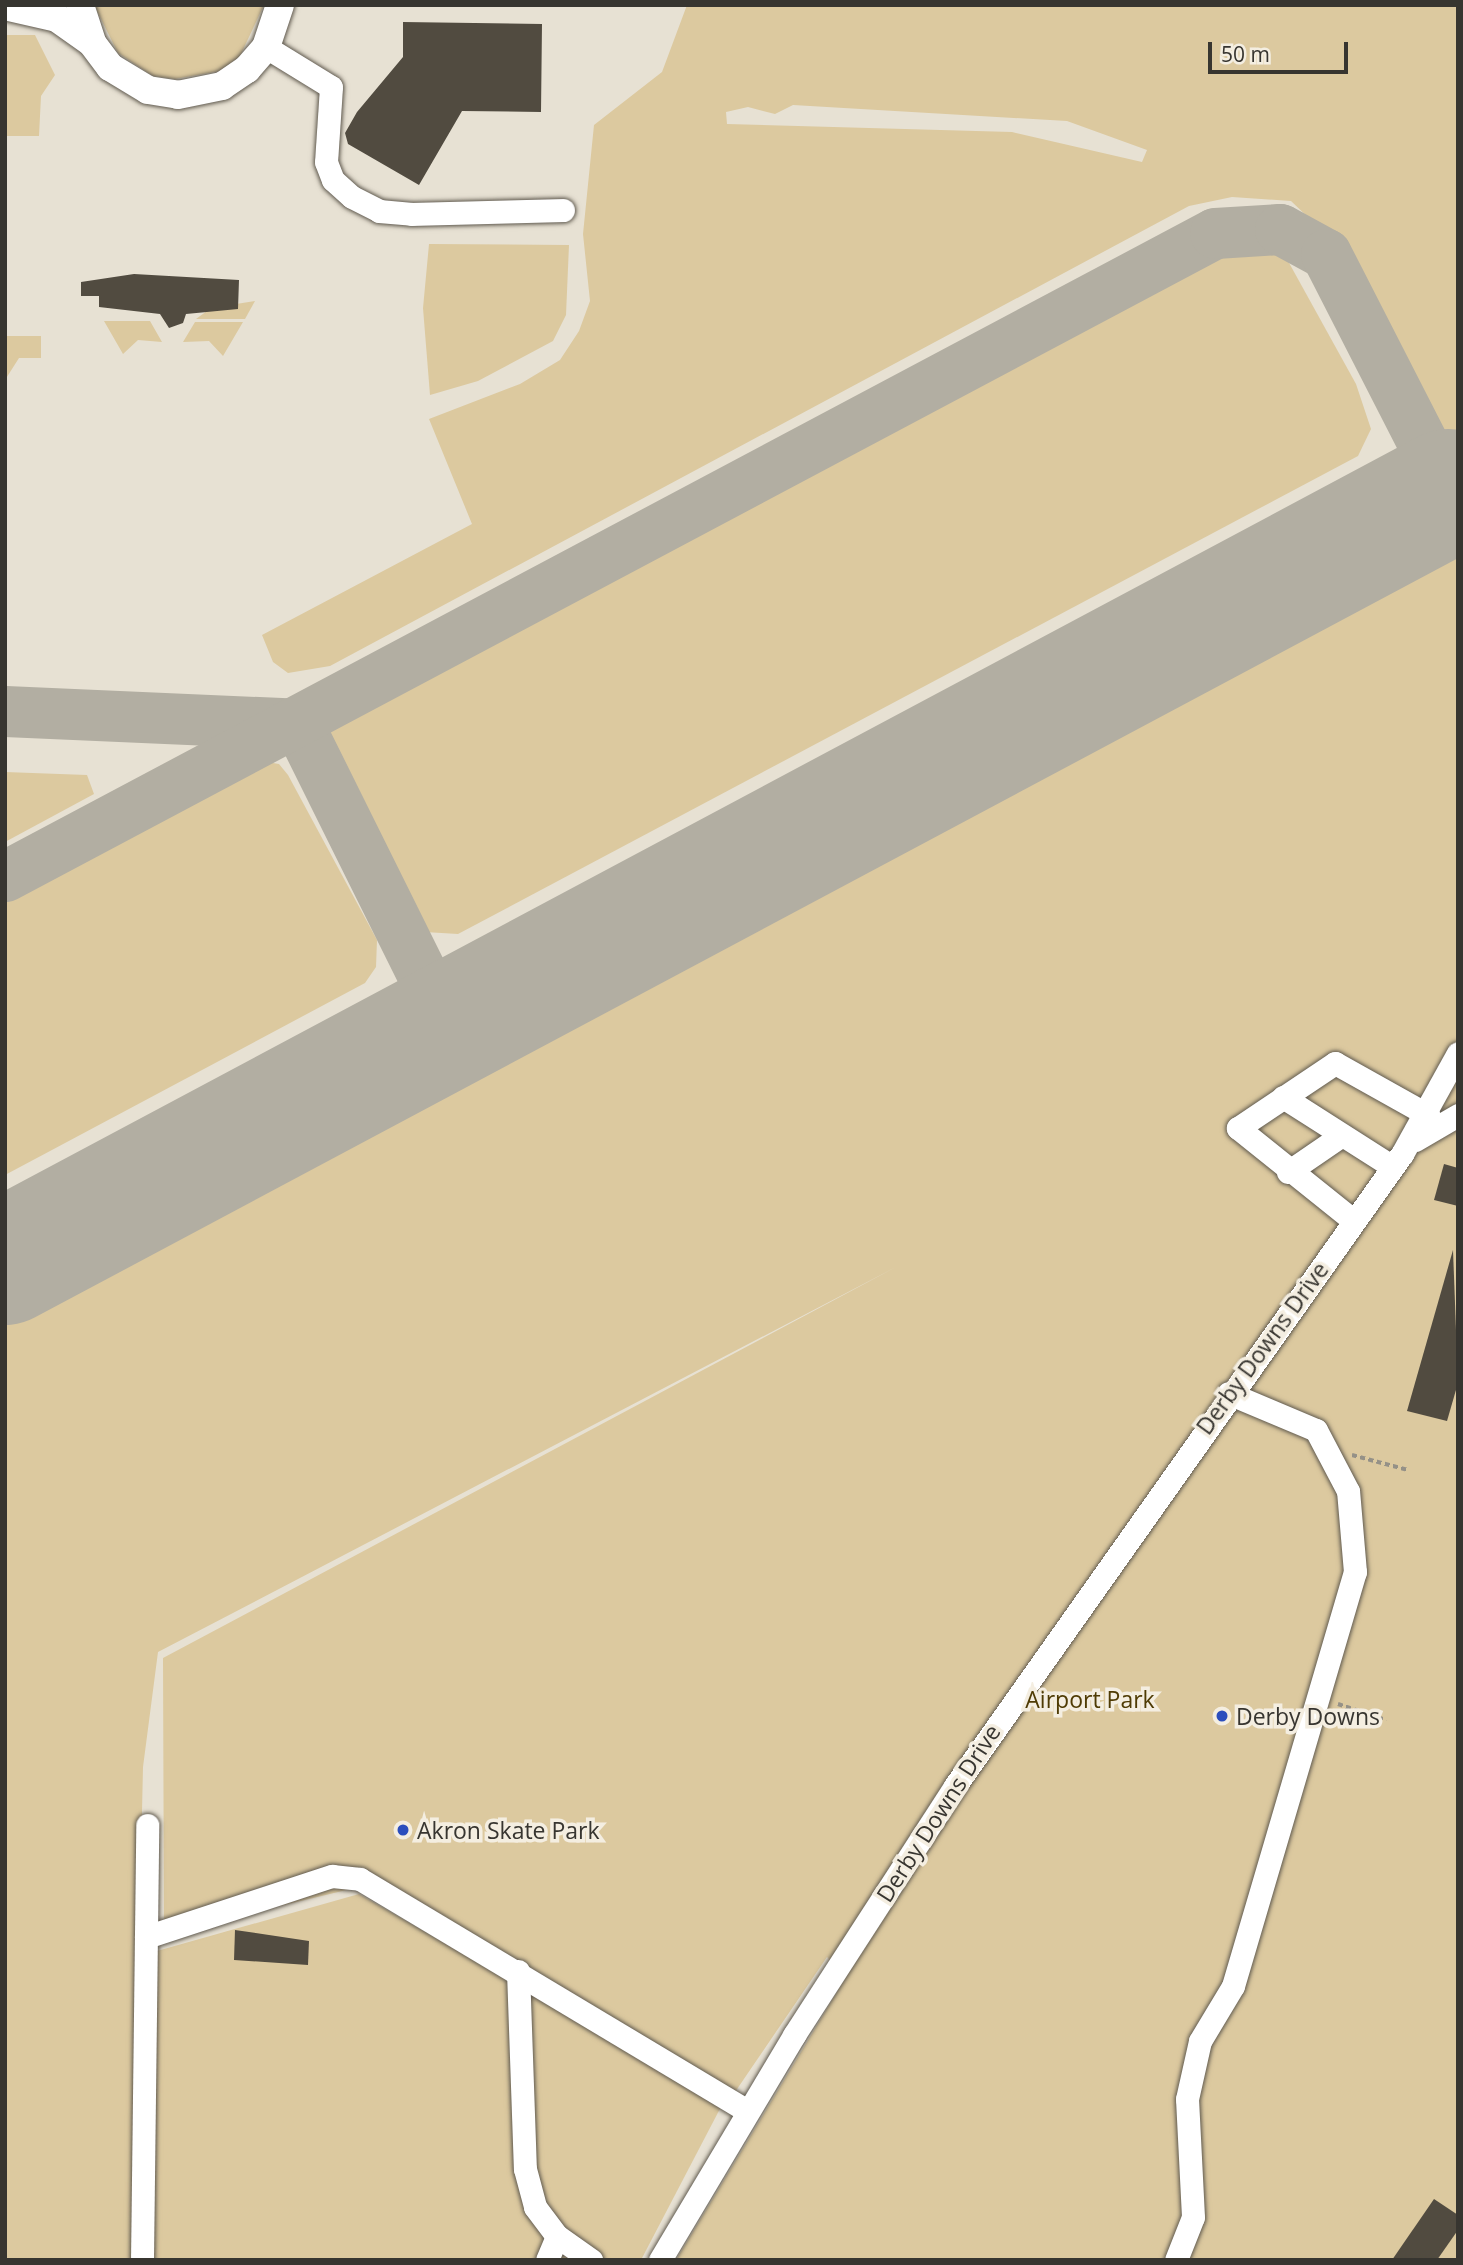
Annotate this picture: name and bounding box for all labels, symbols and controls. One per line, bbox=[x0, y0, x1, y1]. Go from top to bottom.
scale bar bbox=[1211, 28, 1351, 72]
text: 50 m bbox=[1221, 40, 1270, 68]
street label: Derby Downs Drive bbox=[1190, 1256, 1334, 1440]
park label: Airport Park bbox=[1025, 1685, 1155, 1713]
place label: Derby Downs bbox=[1236, 1702, 1380, 1730]
marker: Derby Downs bbox=[1214, 1708, 1230, 1724]
street label: Derby Downs Drive bbox=[870, 1719, 1006, 1907]
place label: Akron Skate Park bbox=[417, 1816, 600, 1844]
marker: Akron Skate Park bbox=[395, 1822, 411, 1838]

